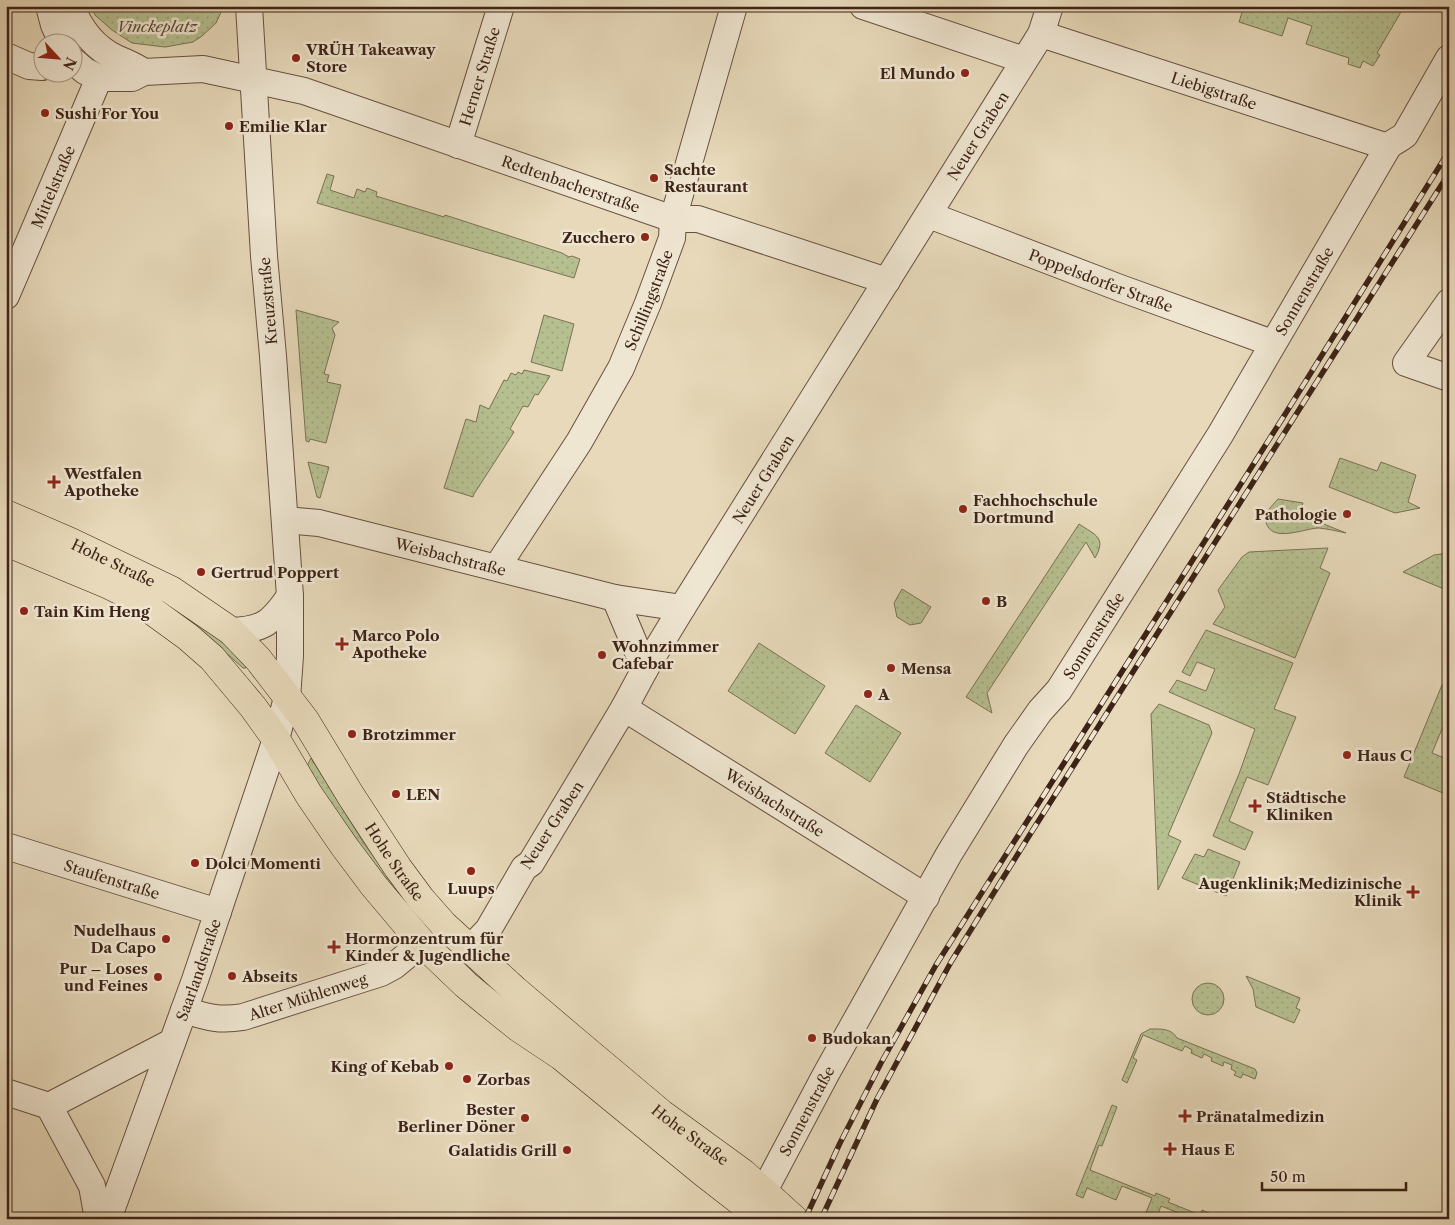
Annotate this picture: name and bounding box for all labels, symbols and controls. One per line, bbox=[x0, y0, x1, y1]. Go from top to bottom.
park label: Vinckeplatz bbox=[117, 17, 198, 36]
street label: Herner Straße bbox=[455, 24, 503, 128]
north arrow bbox=[32, 32, 82, 82]
place label: VRÜH Takeaway Store bbox=[305, 40, 436, 76]
marker: VRÜH Takeaway Store bbox=[290, 52, 302, 64]
text: N bbox=[59, 54, 80, 73]
place label: El Mundo bbox=[880, 64, 955, 83]
marker: El Mundo bbox=[959, 67, 971, 79]
street label: Liebigstraße bbox=[1169, 68, 1259, 113]
street label: Neuer Graben bbox=[943, 87, 1013, 184]
place label: Sushi For You bbox=[55, 104, 159, 123]
marker: Sushi For You bbox=[39, 107, 51, 119]
place label: Emilie Klar bbox=[239, 117, 327, 136]
marker: Emilie Klar bbox=[223, 120, 235, 132]
street label: Mittelstraße bbox=[27, 142, 79, 231]
street label: Redtenbacherstraße bbox=[499, 151, 643, 216]
place label: Sachte Restaurant bbox=[664, 160, 748, 196]
marker: Sachte Restaurant bbox=[648, 172, 660, 184]
place label: Zucchero bbox=[562, 228, 635, 247]
marker: Zucchero bbox=[639, 231, 651, 243]
street label: Sonnenstraße bbox=[1271, 243, 1337, 339]
street label: Poppelsdorfer Straße bbox=[1026, 245, 1176, 316]
street label: Schillingstraße bbox=[620, 247, 676, 353]
street label: Kreuzstraße bbox=[255, 256, 281, 346]
street label: Neuer Graben bbox=[728, 431, 798, 527]
place label: Westfalen Apotheke bbox=[63, 464, 143, 500]
marker: Westfalen Apotheke bbox=[48, 476, 60, 488]
place label: Fachhochschule Dortmund bbox=[973, 491, 1098, 527]
marker: Fachhochschule Dortmund bbox=[957, 503, 969, 515]
place label: Pathologie bbox=[1255, 505, 1337, 524]
marker: Pathologie bbox=[1341, 508, 1353, 520]
street label: Weisbachstraße bbox=[392, 533, 508, 580]
street label: Hohe Straße bbox=[69, 534, 159, 591]
place label: Gertrud Poppert bbox=[211, 563, 339, 582]
marker: Gertrud Poppert bbox=[195, 566, 207, 578]
street label: Sonnenstraße bbox=[1059, 588, 1128, 683]
place label: B bbox=[996, 592, 1007, 611]
marker: B bbox=[980, 595, 992, 607]
place label: Tain Kim Heng bbox=[34, 602, 150, 621]
marker: Tain Kim Heng bbox=[18, 605, 30, 617]
place label: Marco Polo Apotheke bbox=[351, 626, 440, 662]
place label: Wohnzimmer Cafebar bbox=[611, 637, 719, 673]
marker: Marco Polo Apotheke bbox=[336, 638, 348, 650]
marker: Wohnzimmer Cafebar bbox=[596, 649, 608, 661]
place label: Mensa bbox=[901, 659, 952, 678]
marker: Mensa bbox=[885, 662, 897, 674]
place label: A bbox=[877, 685, 890, 704]
marker: A bbox=[862, 688, 874, 700]
place label: Brotzimmer bbox=[362, 725, 457, 744]
marker: Brotzimmer bbox=[346, 728, 358, 740]
place label: Haus C bbox=[1357, 746, 1412, 765]
marker: Haus C bbox=[1341, 749, 1353, 761]
street label: Weisbachstraße bbox=[721, 764, 828, 841]
street label: Neuer Graben bbox=[516, 777, 588, 873]
place label: LEN bbox=[406, 785, 440, 804]
marker: LEN bbox=[390, 788, 402, 800]
place label: Städtische Kliniken bbox=[1266, 788, 1346, 824]
marker: Städtische Kliniken bbox=[1248, 799, 1262, 813]
street label: Hohe Straße bbox=[361, 819, 428, 904]
place label: Dolci Momenti bbox=[205, 854, 322, 873]
street label: Staufenstraße bbox=[62, 855, 162, 903]
marker: Dolci Momenti bbox=[189, 857, 201, 869]
marker: Luups bbox=[465, 865, 477, 877]
place label: Augenklinik;Medizinische Klinik bbox=[1198, 874, 1403, 910]
place label: Luups bbox=[447, 879, 495, 898]
marker: Augenklinik;Medizinische Klinik bbox=[1406, 885, 1420, 899]
street label: Saarlandstraße bbox=[171, 916, 224, 1023]
place label: Nudelhaus Da Capo bbox=[73, 921, 156, 957]
place label: Hormonzentrum für Kinder & Jugendliche bbox=[345, 929, 510, 965]
marker: Nudelhaus Da Capo bbox=[160, 933, 172, 945]
marker: Hormonzentrum für Kinder & Jugendliche bbox=[327, 940, 341, 954]
place label: Pur – Loses und Feines bbox=[59, 959, 148, 995]
place label: Abseits bbox=[241, 967, 298, 986]
street label: Alter Mühlenweg bbox=[245, 969, 369, 1024]
marker: Abseits bbox=[226, 970, 238, 982]
marker: Pur – Loses und Feines bbox=[152, 971, 164, 983]
place label: Budokan bbox=[822, 1029, 892, 1048]
marker: Budokan bbox=[806, 1032, 818, 1044]
place label: King of Kebab bbox=[331, 1057, 439, 1076]
marker: King of Kebab bbox=[443, 1060, 455, 1072]
street label: Sonnenstraße bbox=[775, 1062, 838, 1159]
place label: Zorbas bbox=[477, 1070, 530, 1089]
marker: Zorbas bbox=[461, 1073, 473, 1085]
place label: Bester Berliner Döner bbox=[398, 1100, 516, 1136]
street label: Hohe Straße bbox=[648, 1100, 733, 1169]
place label: Pränatalmedizin bbox=[1196, 1107, 1325, 1126]
marker: Pränatalmedizin bbox=[1178, 1109, 1192, 1123]
marker: Bester Berliner Döner bbox=[519, 1112, 531, 1124]
place label: Haus E bbox=[1181, 1140, 1235, 1159]
place label: Galatidis Grill bbox=[448, 1141, 557, 1160]
marker: Haus E bbox=[1163, 1142, 1177, 1156]
marker: Galatidis Grill bbox=[561, 1144, 573, 1156]
scale bar bbox=[1262, 1160, 1406, 1192]
text: 50 m bbox=[1270, 1167, 1306, 1186]

